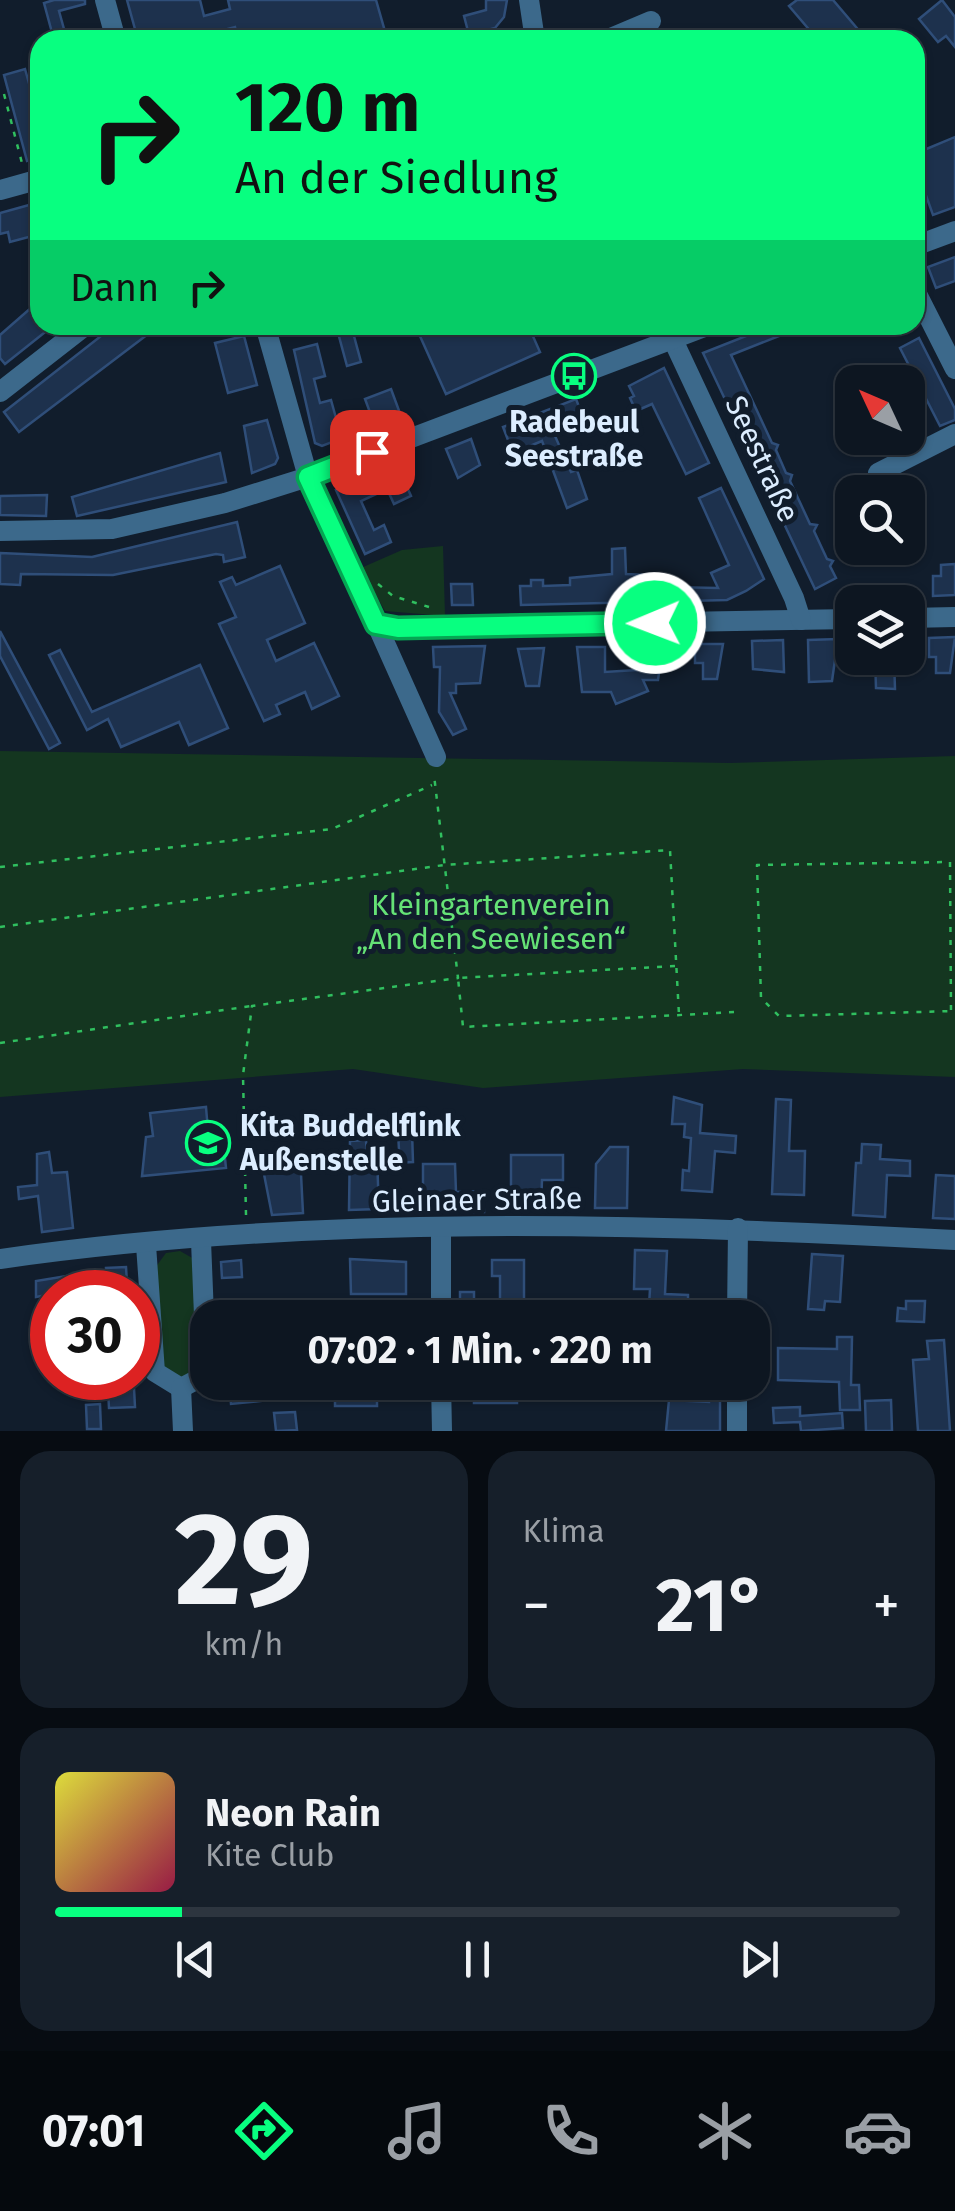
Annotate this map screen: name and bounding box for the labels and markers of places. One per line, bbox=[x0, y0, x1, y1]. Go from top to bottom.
bus stop icon: Radebeul Seestraße bbox=[551, 353, 597, 399]
place label: Radebeul Seestraße bbox=[505, 404, 643, 474]
pin bbox=[330, 410, 415, 495]
place label: Kita Buddelflink Außenstelle bbox=[239, 1108, 461, 1178]
school or university icon: Kita Buddelflink Außenstelle bbox=[185, 1120, 231, 1166]

